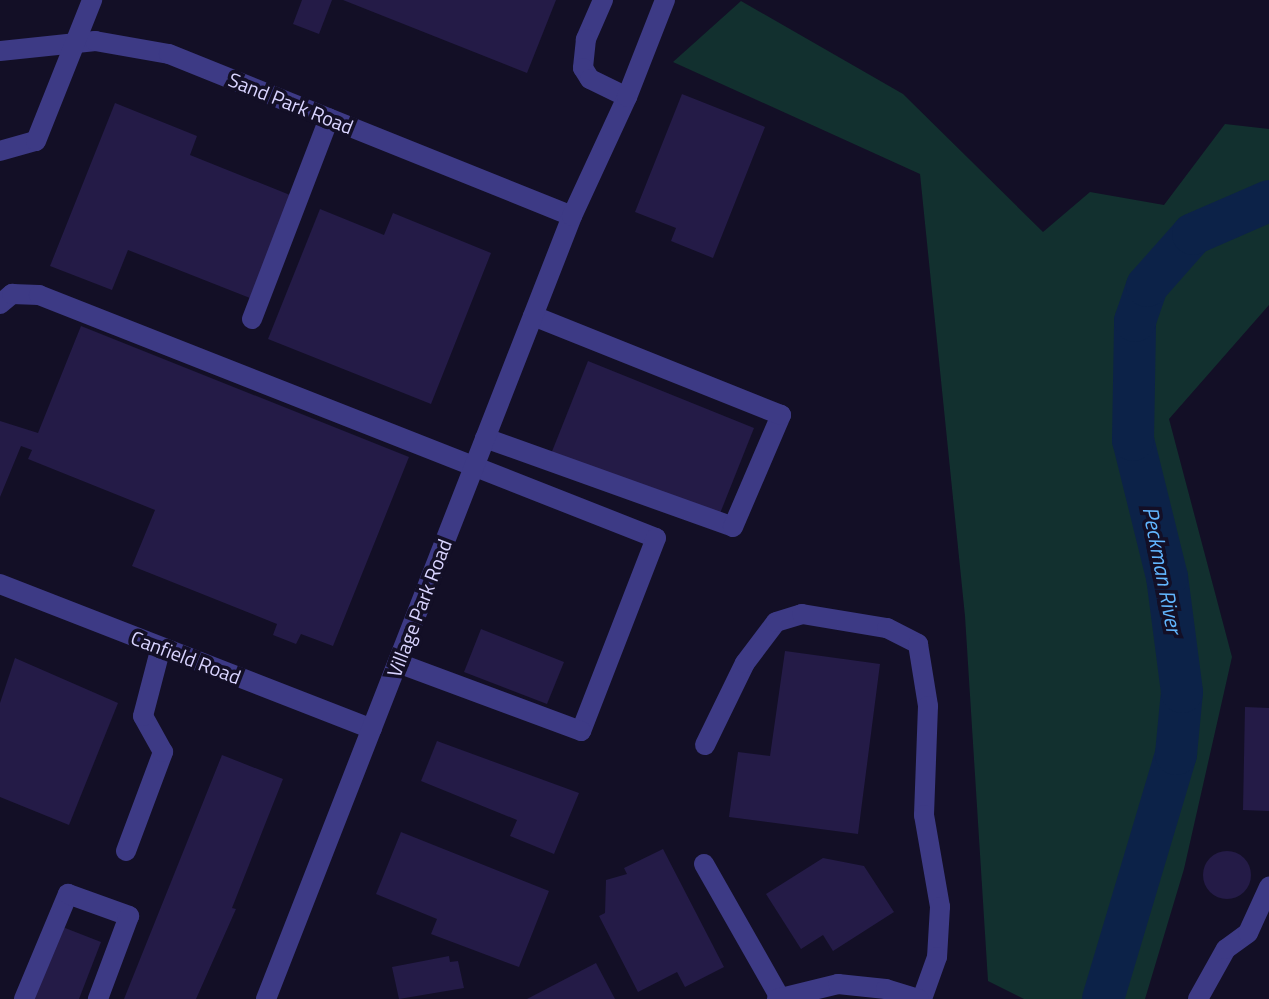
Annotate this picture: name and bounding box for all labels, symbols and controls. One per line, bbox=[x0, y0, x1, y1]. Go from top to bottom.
street label: Sand Park Road bbox=[225, 67, 357, 139]
water label: Peckman River bbox=[1137, 504, 1187, 636]
street label: Village Park Road bbox=[382, 536, 456, 680]
street label: Canfield Road bbox=[128, 625, 244, 689]

